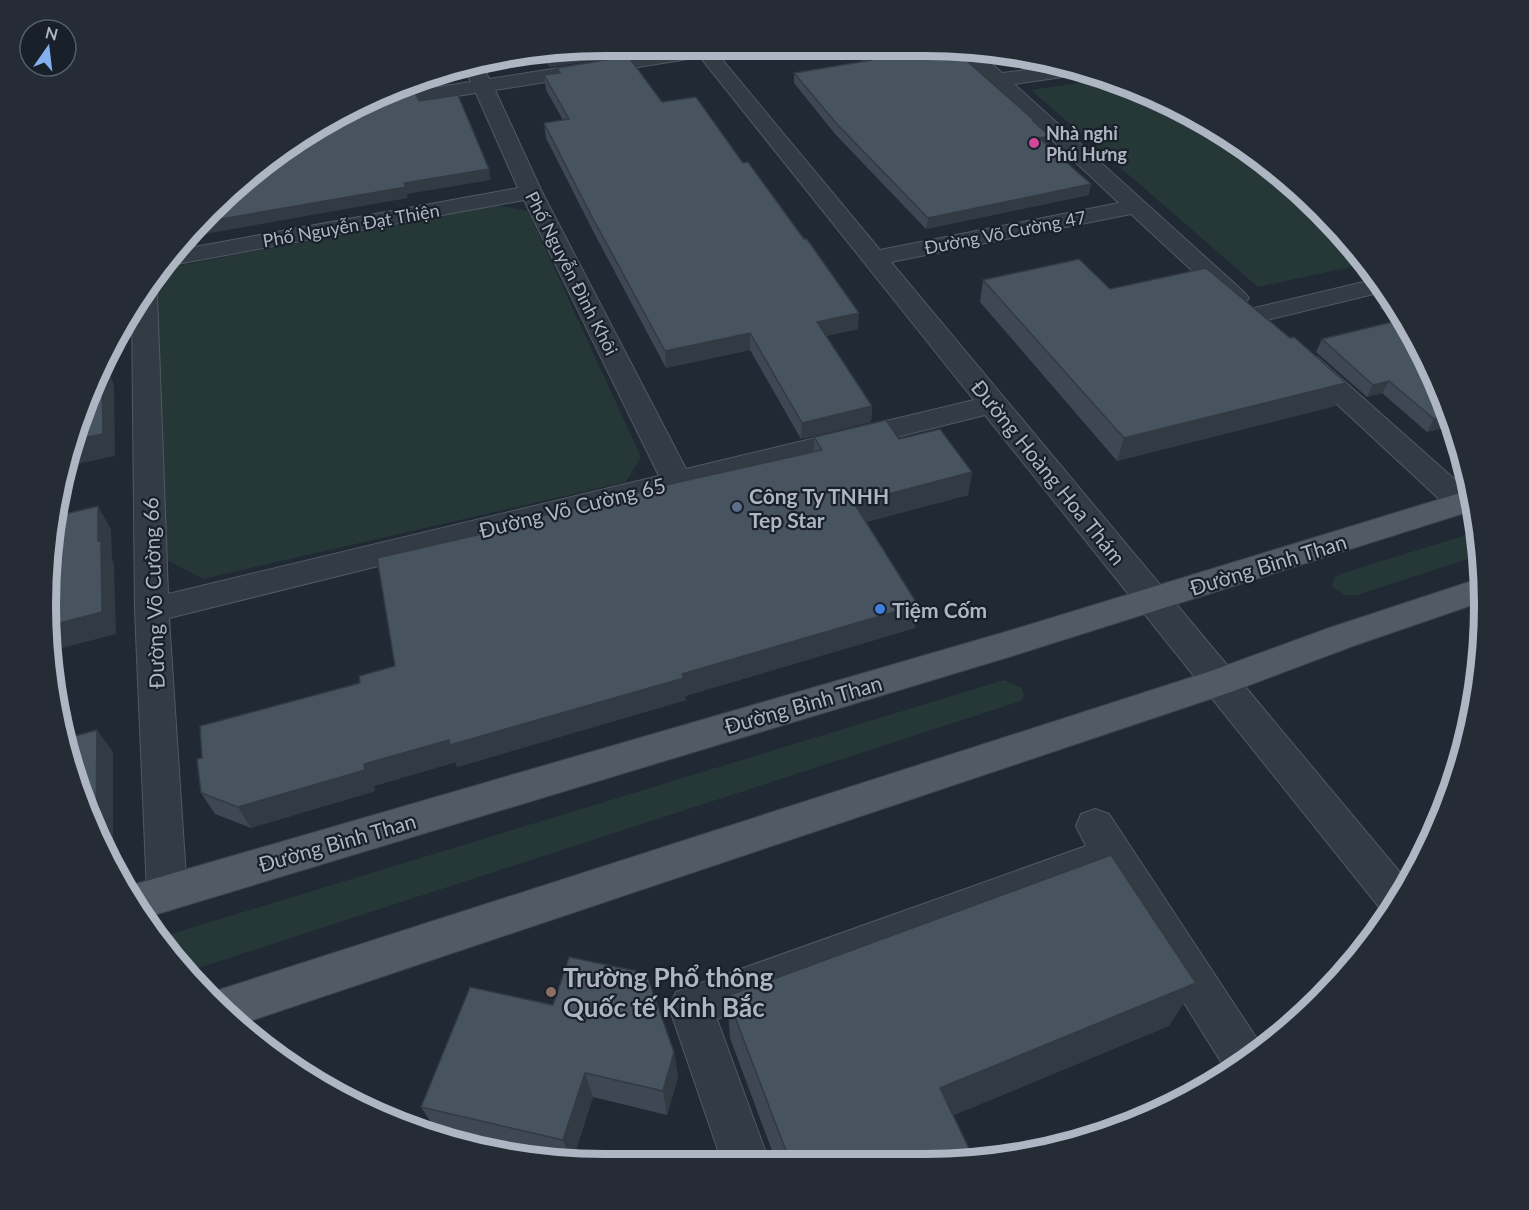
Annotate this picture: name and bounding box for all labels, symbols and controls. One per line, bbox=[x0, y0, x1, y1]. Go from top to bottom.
north arrow bbox=[18, 18, 78, 78]
text: N bbox=[43, 22, 60, 44]
place label: Nhà nghỉ Phú Hưng bbox=[1046, 122, 1127, 165]
marker: Nhà nghỉ Phú Hưng bbox=[1027, 136, 1041, 150]
street label: Phố Nguyễn Đình Khôi bbox=[521, 187, 623, 359]
street label: Phố Nguyễn Đạt Thiện bbox=[261, 199, 441, 251]
street label: Đường Võ Cường 47 bbox=[922, 206, 1088, 258]
street label: Đường Hoàng Hoa Thám bbox=[967, 375, 1131, 569]
street label: Đường Võ Cường 65 bbox=[476, 472, 668, 542]
place label: Công Ty TNHH Tep Star bbox=[749, 483, 889, 532]
street label: Đường Võ Cường 66 bbox=[137, 497, 169, 689]
marker: Công Ty TNHH Tep Star bbox=[730, 500, 744, 514]
street label: Đường Bình Than bbox=[1187, 528, 1349, 600]
place label: Tiệm Cốm bbox=[892, 597, 987, 622]
marker: Tiệm Cốm bbox=[873, 602, 887, 616]
street label: Đường Bình Than bbox=[721, 670, 885, 738]
street label: Đường Bình Than bbox=[255, 808, 419, 876]
place label: Trường Phổ thông Quốc tế Kinh Bắc bbox=[563, 961, 773, 1023]
marker: Trường Phổ thông Quốc tế Kinh Bắc bbox=[544, 985, 558, 999]

